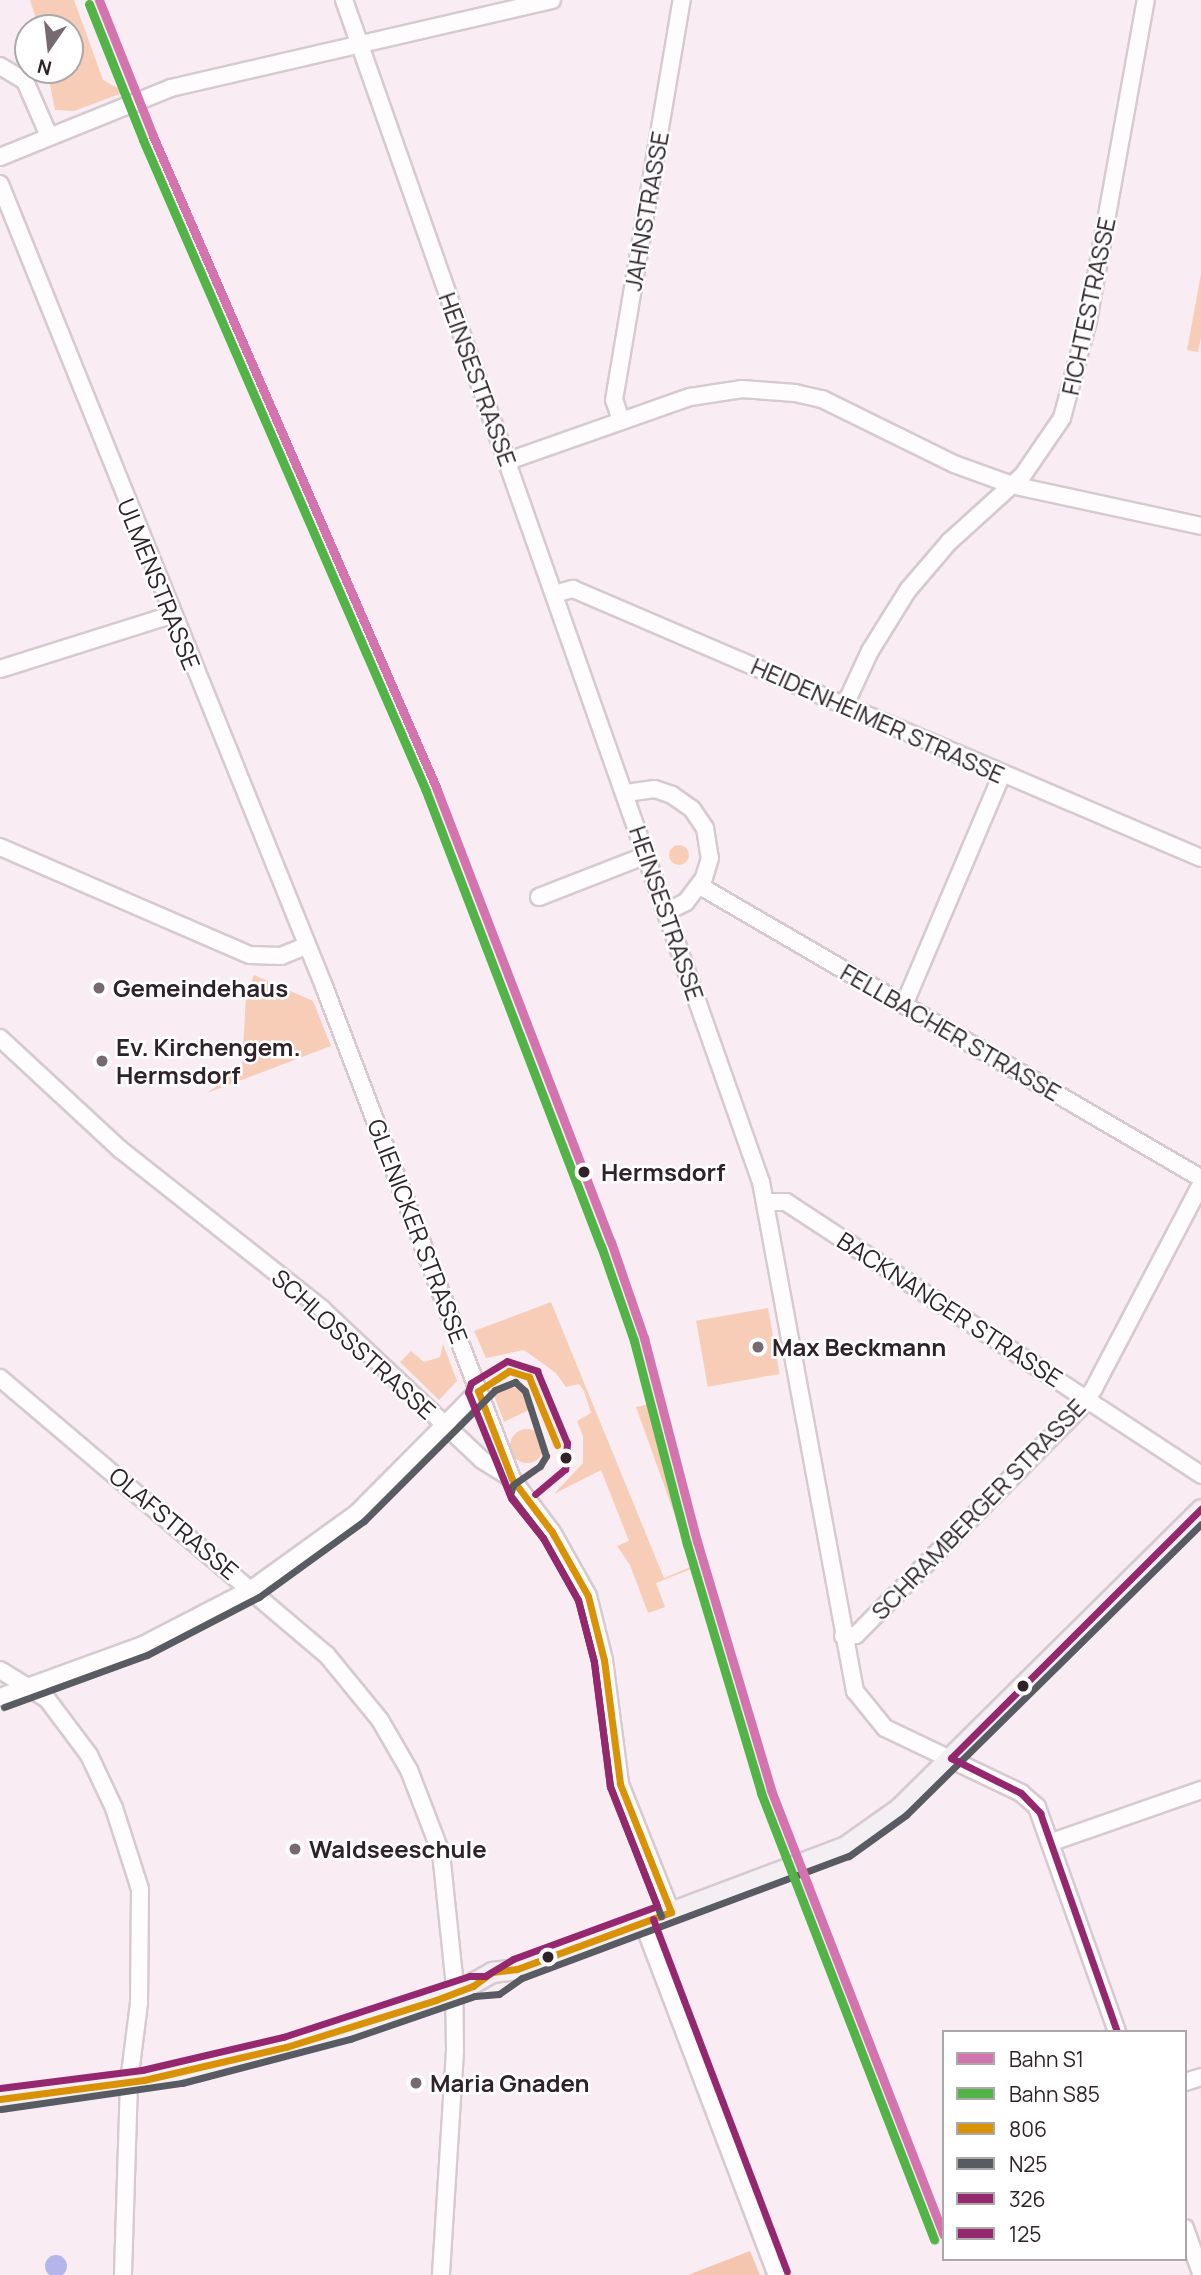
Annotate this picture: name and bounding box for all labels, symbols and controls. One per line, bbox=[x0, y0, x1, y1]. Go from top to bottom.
north arrow bbox=[14, 14, 84, 84]
text: N bbox=[35, 53, 54, 82]
street label: JAHNSTRASSE bbox=[618, 129, 674, 293]
street label: FICHTESTRASSE bbox=[1055, 214, 1121, 398]
street label: HEINSESTRASSE bbox=[433, 288, 523, 470]
street label: ULMENSTRASSE bbox=[112, 494, 206, 674]
street label: HEIDENHEIMER STRASSE bbox=[747, 651, 1009, 789]
street label: HEINSESTRASSE bbox=[624, 822, 710, 1004]
street label: FELLBACHER STRASSE bbox=[836, 957, 1066, 1107]
place label: Gemeindehaus bbox=[113, 974, 288, 1002]
marker: Gemeindehaus bbox=[91, 980, 107, 996]
place label: Ev. Kirchengem. Hermsdorf bbox=[116, 1033, 301, 1089]
marker: Ev. Kirchengem. Hermsdorf bbox=[94, 1053, 110, 1069]
street label: GLIENICKER STRASSE bbox=[362, 1115, 474, 1347]
place label: Hermsdorf bbox=[601, 1158, 725, 1186]
marker: Hermsdorf bbox=[573, 1161, 595, 1183]
street label: BACKNANGER STRASSE bbox=[832, 1226, 1068, 1392]
street label: SCHLOSSSTRASSE bbox=[266, 1263, 442, 1425]
place label: Max Beckmann bbox=[772, 1333, 946, 1361]
marker: Max Beckmann bbox=[750, 1339, 766, 1355]
street label: SCHRAMBERGER STRASSE bbox=[865, 1393, 1091, 1625]
unlabelled marker bbox=[559, 1451, 573, 1465]
street label: OLAFSTRASSE bbox=[104, 1461, 244, 1585]
unlabelled marker bbox=[1016, 1679, 1030, 1693]
place label: Waldseeschule bbox=[309, 1835, 487, 1863]
marker: Waldseeschule bbox=[287, 1841, 303, 1857]
unlabelled marker bbox=[541, 1950, 555, 1964]
legend bbox=[942, 2030, 1187, 2261]
text: Bahn S1 bbox=[1009, 2045, 1084, 2073]
place label: Maria Gnaden bbox=[430, 2069, 590, 2097]
marker: Maria Gnaden bbox=[408, 2075, 424, 2091]
text: Bahn S85 bbox=[1009, 2080, 1100, 2108]
text: 806 bbox=[1009, 2115, 1047, 2143]
text: N25 bbox=[1009, 2150, 1047, 2178]
text: 326 bbox=[1009, 2185, 1046, 2213]
text: 125 bbox=[1009, 2220, 1041, 2248]

